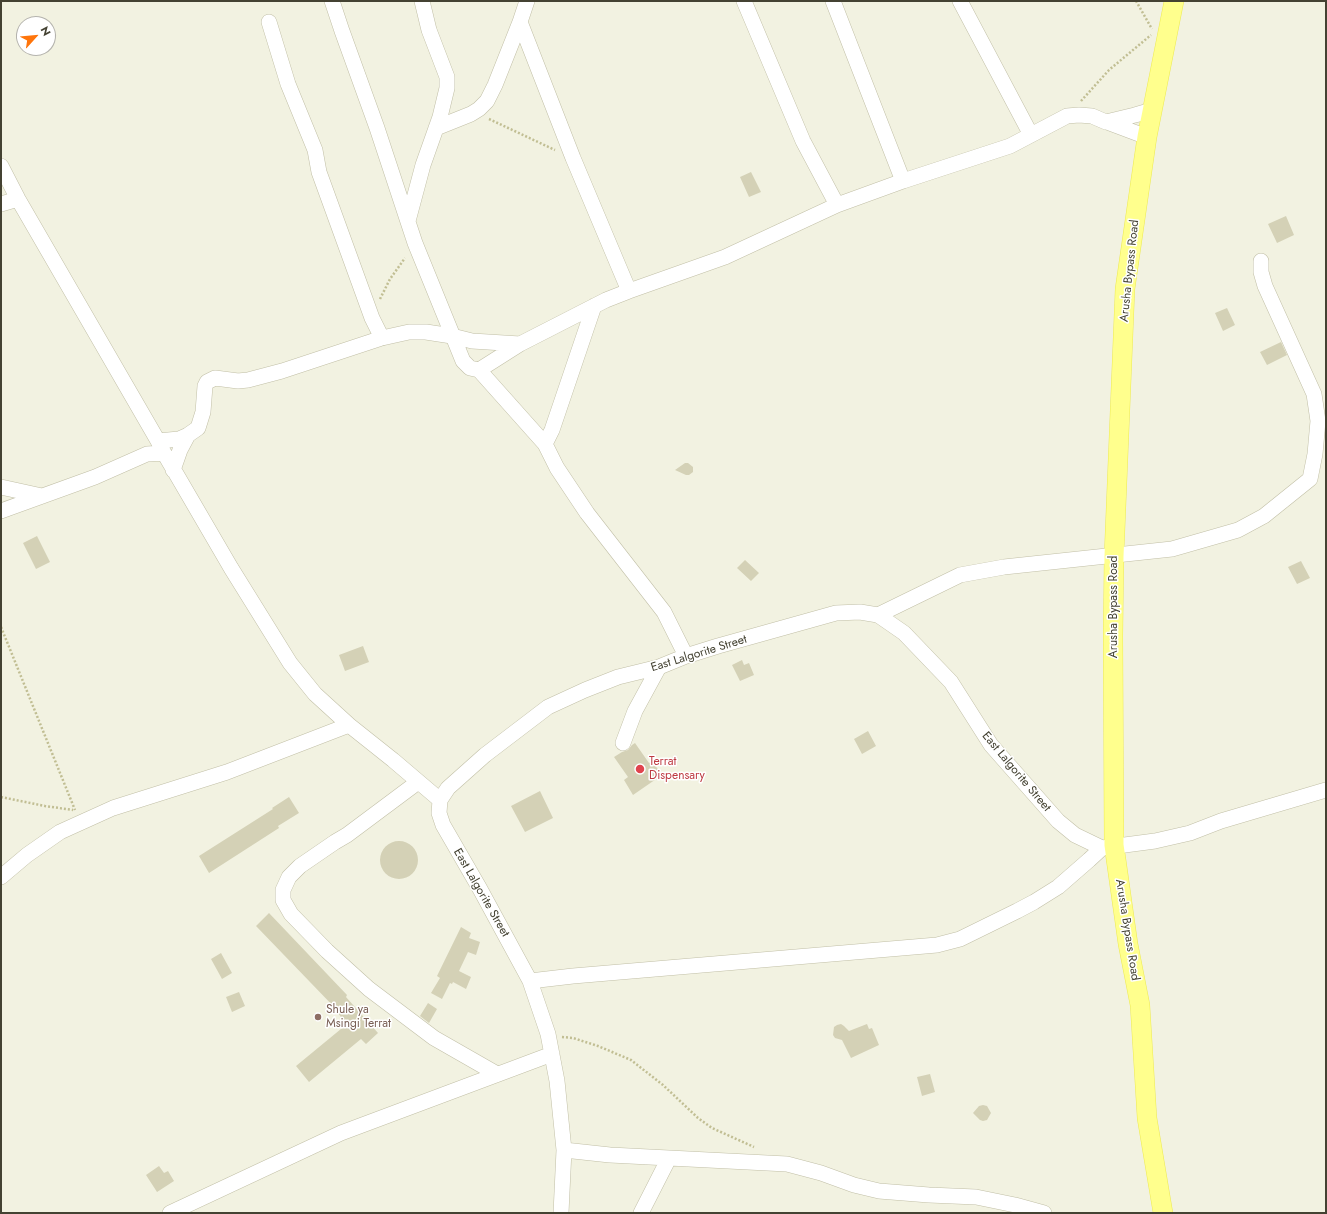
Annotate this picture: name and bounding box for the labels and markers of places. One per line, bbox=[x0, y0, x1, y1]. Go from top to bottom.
place label: Terrat Dispensary bbox=[649, 755, 705, 783]
marker: Terrat Dispensary bbox=[634, 763, 646, 775]
place label: Shule ya Msingi Terrat bbox=[326, 1003, 391, 1031]
marker: Shule ya Msingi Terrat bbox=[313, 1012, 323, 1022]

